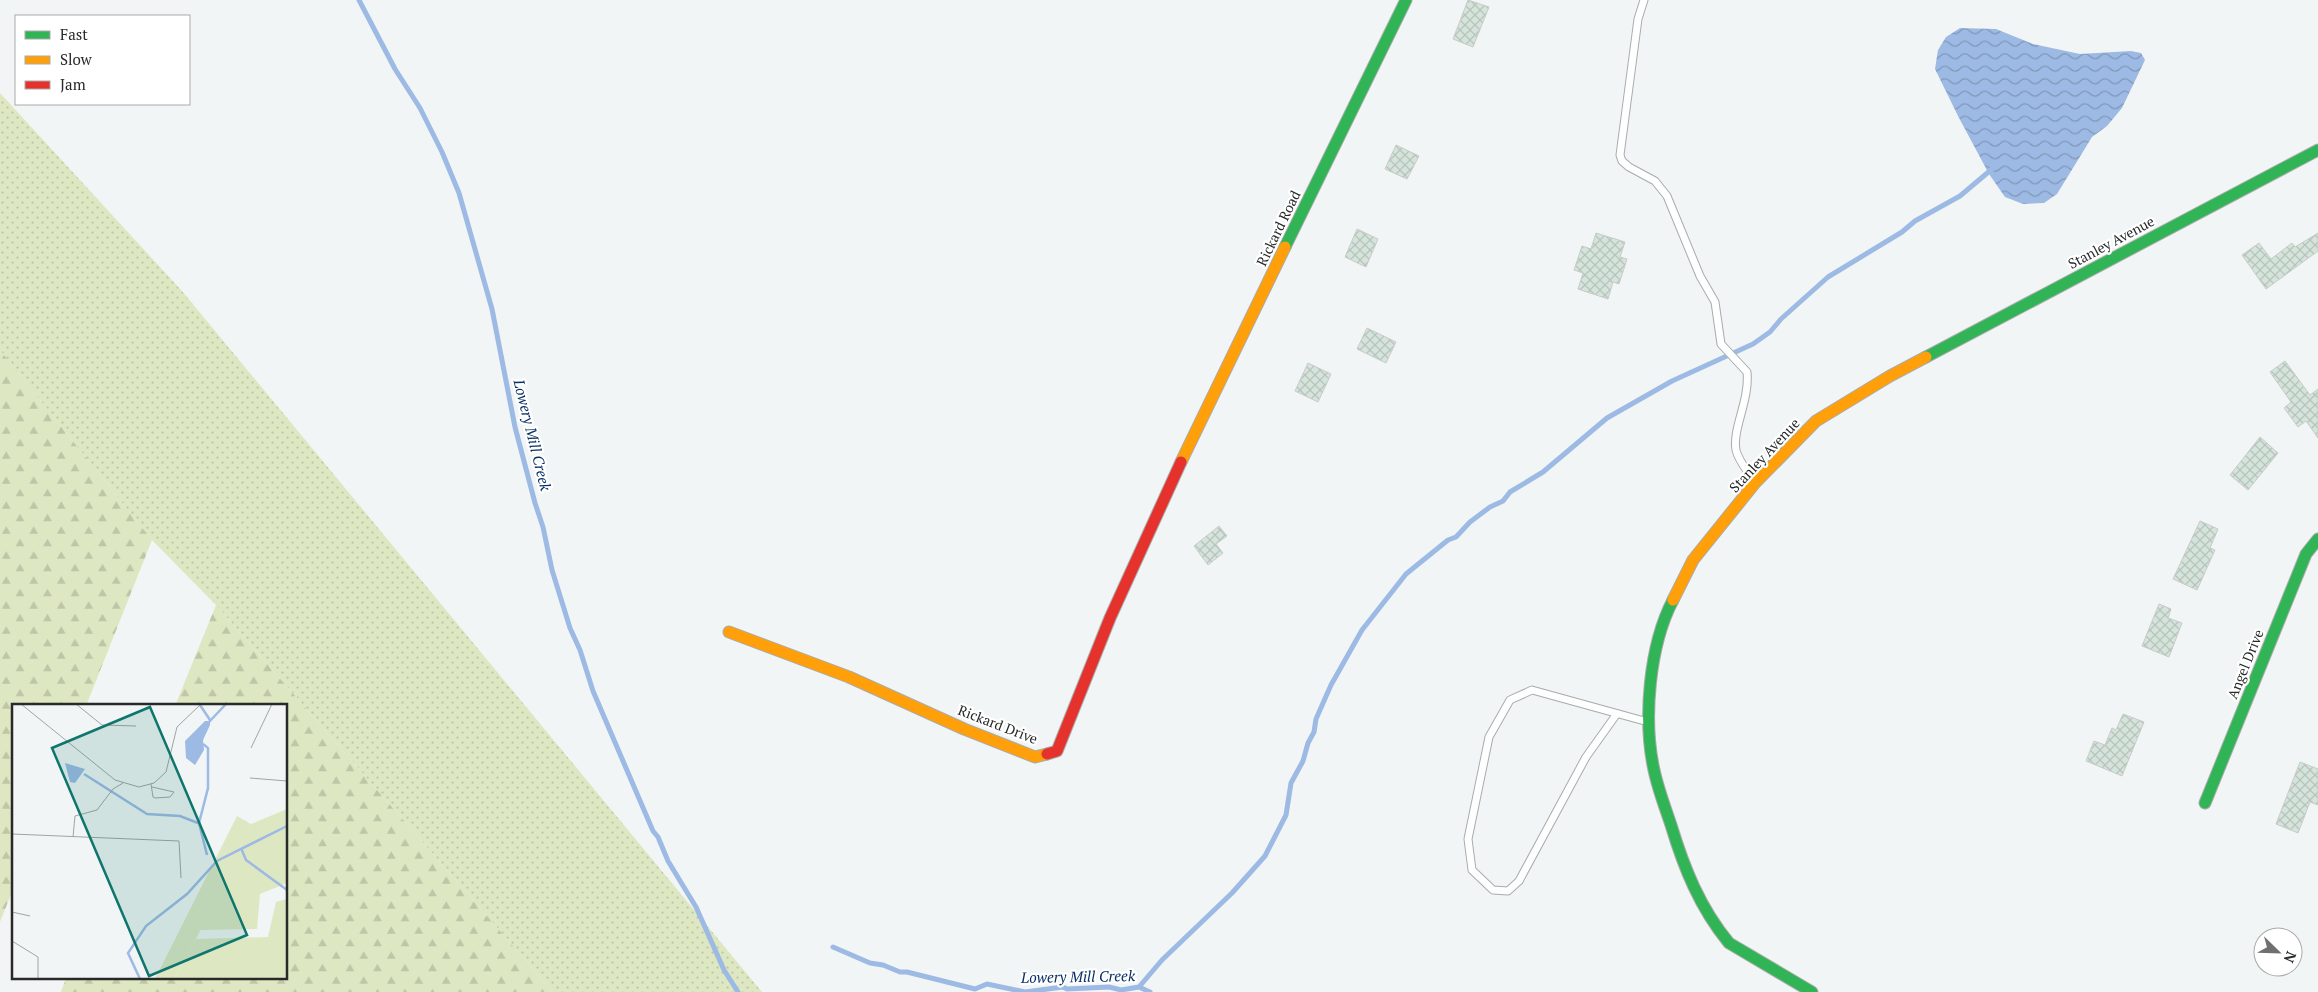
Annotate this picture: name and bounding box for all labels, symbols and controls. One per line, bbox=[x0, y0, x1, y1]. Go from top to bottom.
legend bbox=[15, 15, 190, 105]
text: Fast bbox=[60, 24, 88, 44]
text: Slow bbox=[60, 49, 93, 69]
text: Jam bbox=[60, 74, 86, 94]
street label: Rickard Road bbox=[1252, 187, 1305, 269]
street label: Stanley Avenue bbox=[2065, 211, 2157, 273]
water label: Lowery Mill Creek bbox=[509, 376, 557, 494]
street label: Stanley Avenue bbox=[1725, 414, 1803, 496]
street label: Angel Drive bbox=[2222, 626, 2268, 702]
street label: Rickard Drive bbox=[955, 700, 1041, 748]
inset map bbox=[12, 704, 288, 980]
north arrow bbox=[2253, 927, 2303, 977]
text: N bbox=[2279, 949, 2301, 966]
water label: Lowery Mill Creek bbox=[1020, 965, 1136, 987]

